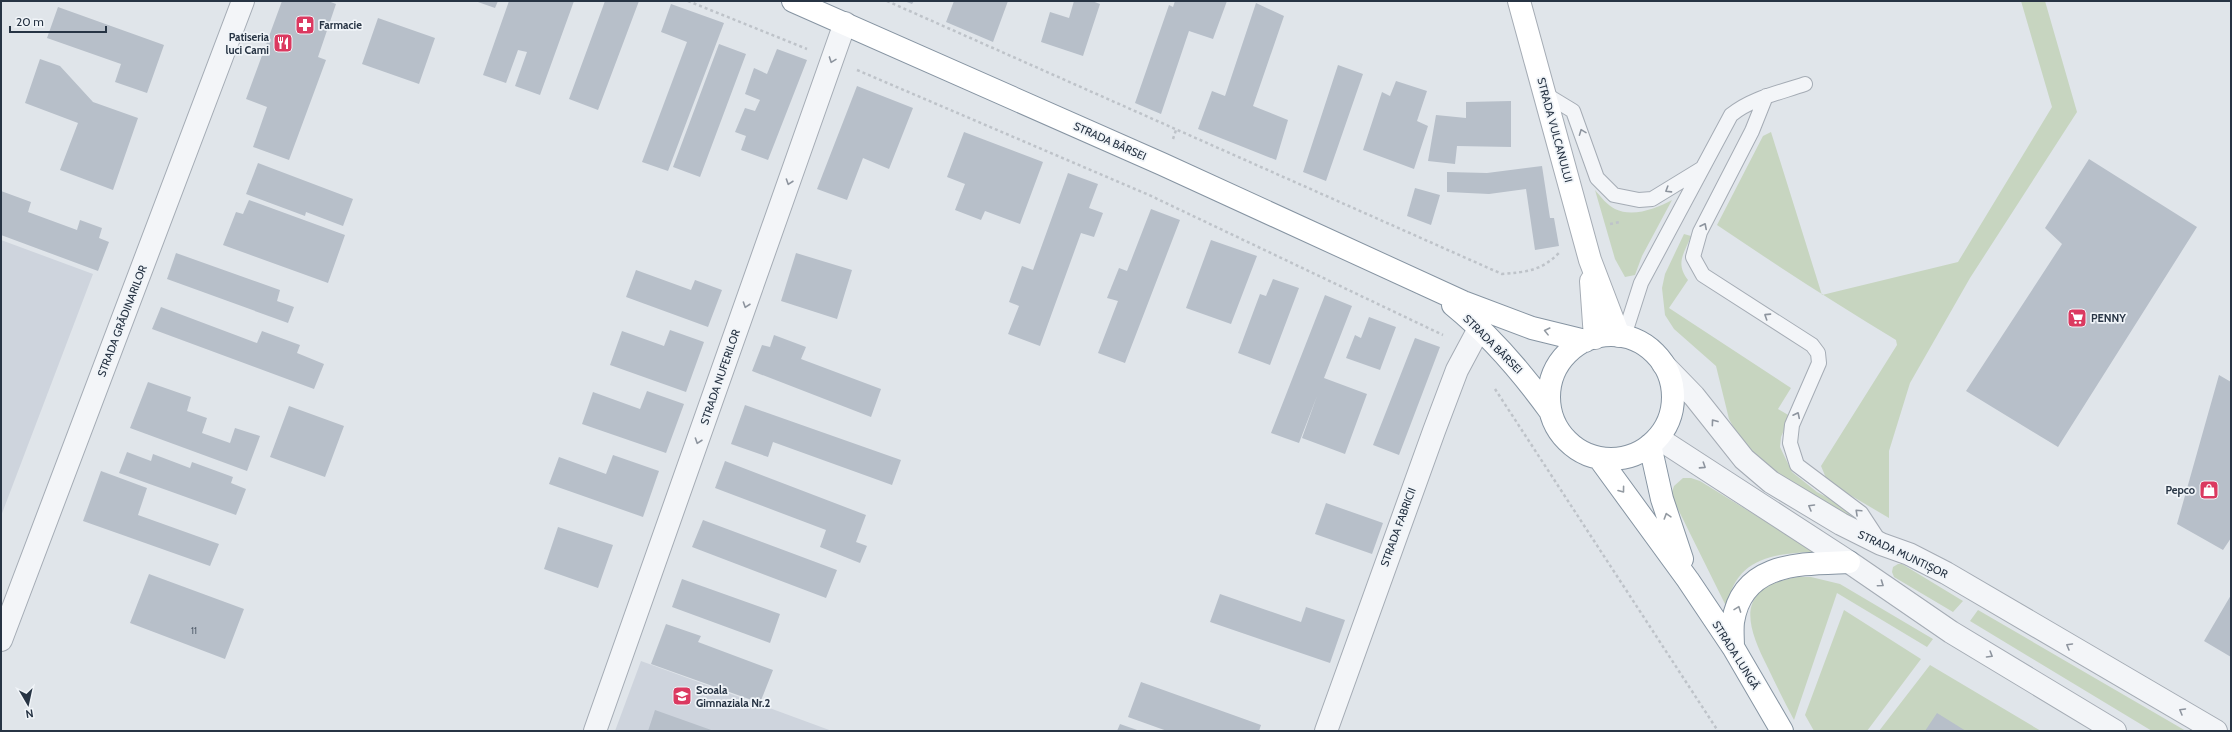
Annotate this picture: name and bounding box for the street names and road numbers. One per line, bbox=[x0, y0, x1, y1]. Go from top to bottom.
street label: STRADA VULCANULUI bbox=[1534, 76, 1576, 184]
street label: STRADA BÂRSEI bbox=[1071, 119, 1149, 163]
street label: STRADA GRĂDINARILOR bbox=[94, 263, 150, 379]
street label: STRADA BÂRSEI bbox=[1460, 311, 1526, 377]
street label: STRADA NUFERILOR bbox=[697, 327, 743, 427]
street label: STRADA FABRICII bbox=[1377, 486, 1419, 568]
street label: STRADA MUNTIȘOR bbox=[1855, 527, 1950, 582]
street label: STRADA LUNGĂ bbox=[1709, 618, 1763, 692]

